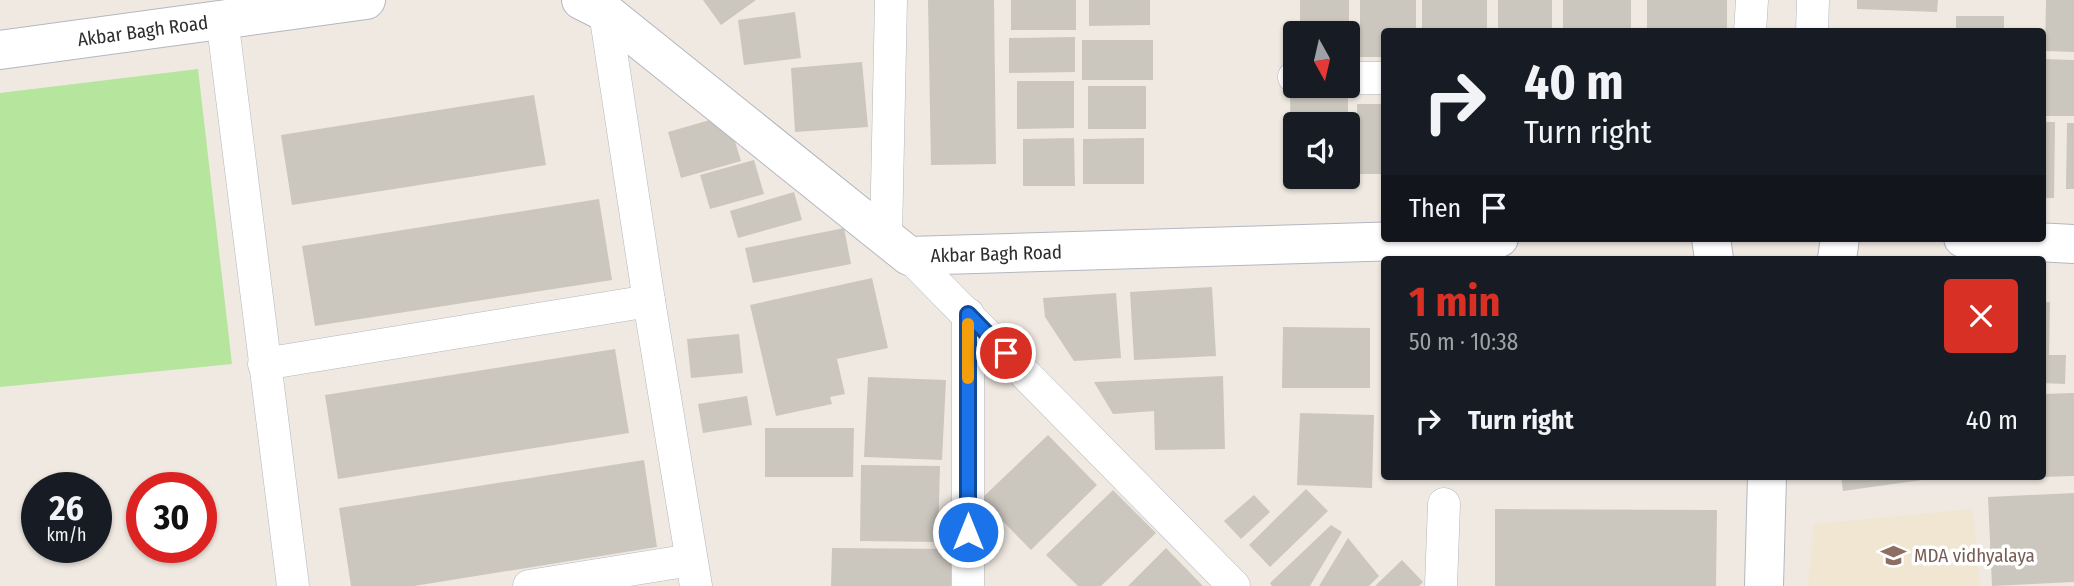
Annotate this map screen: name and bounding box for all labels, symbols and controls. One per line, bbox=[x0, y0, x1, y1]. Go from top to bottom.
street label: Akbar Bagh Road bbox=[76, 10, 209, 51]
north arrow bbox=[1283, 21, 1360, 98]
map controls bbox=[1283, 21, 1360, 189]
text: 40 m bbox=[1524, 53, 1624, 112]
icon: right bbox=[1409, 56, 1500, 147]
button: sound bbox=[1283, 112, 1360, 189]
text: Turn right bbox=[1524, 113, 1651, 151]
icon: arrive bbox=[1475, 189, 1513, 227]
text: Then bbox=[1409, 193, 1461, 224]
street label: Akbar Bagh Road bbox=[930, 240, 1062, 267]
text: 1 min bbox=[1409, 277, 1500, 327]
button: close bbox=[1944, 279, 2018, 353]
pin bbox=[976, 323, 1036, 383]
text: 50 m · 10:38 bbox=[1409, 328, 1518, 356]
icon: arrive bbox=[987, 334, 1025, 372]
icon: right bbox=[1409, 402, 1447, 440]
text: Turn right bbox=[1468, 405, 1574, 436]
text: 40 m bbox=[1966, 405, 2018, 436]
speed limit sign: 30 bbox=[126, 472, 217, 563]
text: 26 bbox=[49, 487, 84, 529]
position arrow bbox=[931, 495, 1005, 569]
text: km/h bbox=[46, 524, 87, 546]
school or university icon: MDA vidhyalaya bbox=[1880, 541, 1908, 569]
place label: MDA vidhyalaya bbox=[1914, 544, 2035, 567]

